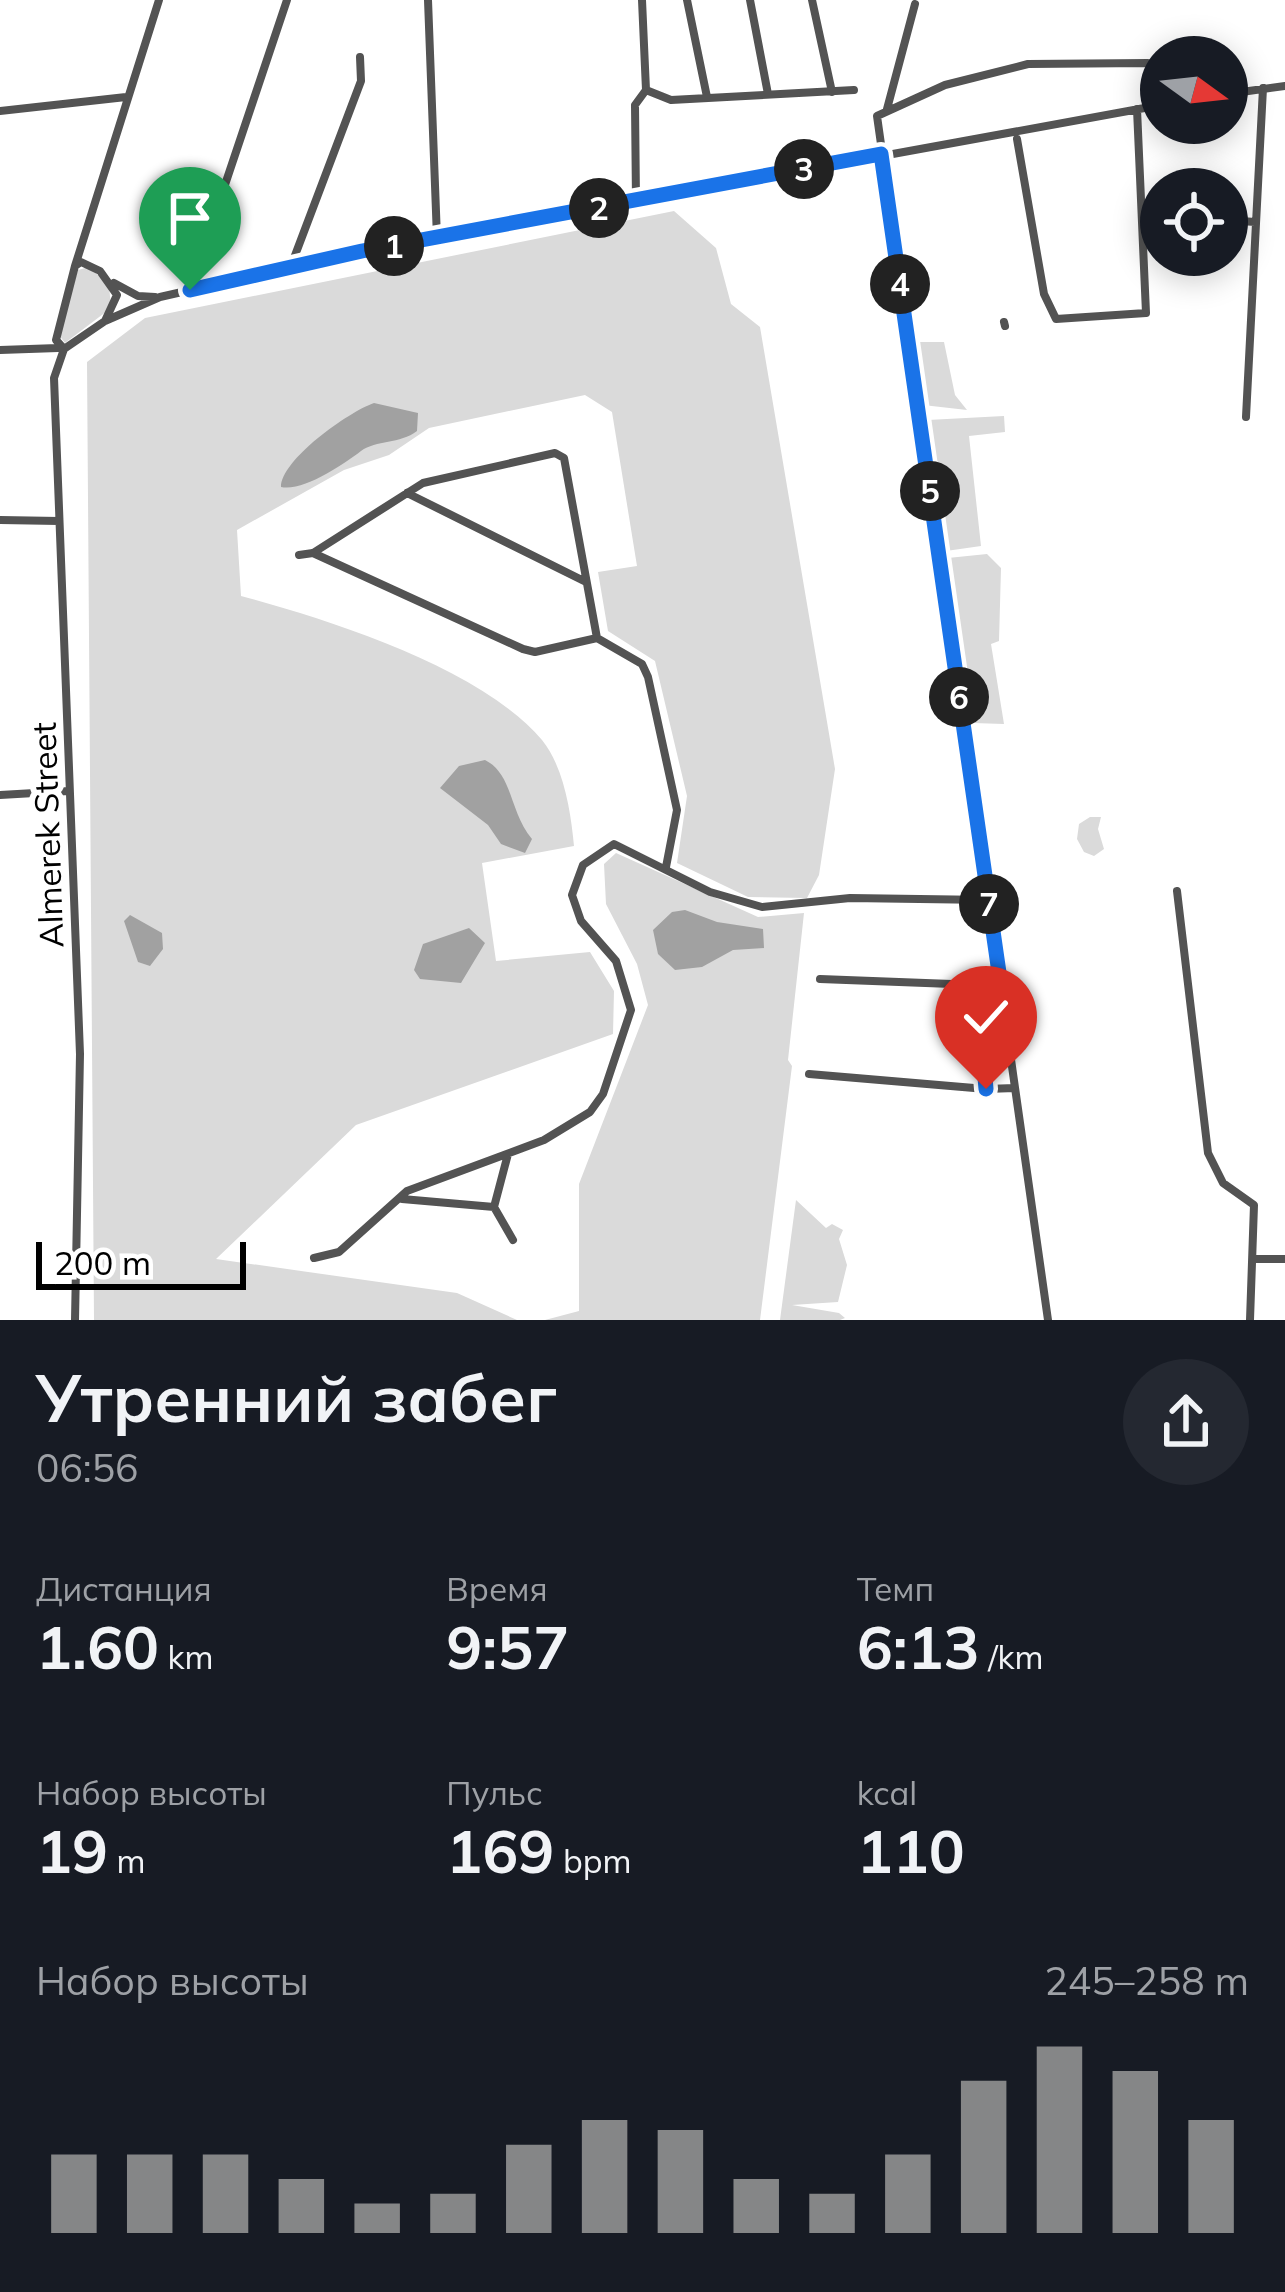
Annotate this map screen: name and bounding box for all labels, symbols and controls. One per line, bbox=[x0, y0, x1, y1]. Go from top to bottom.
north arrow bbox=[1140, 36, 1248, 144]
map controls bbox=[1140, 36, 1248, 276]
pin: 3 bbox=[774, 139, 834, 199]
text: 3 bbox=[794, 148, 814, 189]
pin bbox=[139, 167, 241, 290]
button: locate bbox=[1140, 168, 1248, 276]
pin: 2 bbox=[569, 178, 629, 238]
icon: arrive bbox=[157, 185, 223, 251]
text: 2 bbox=[589, 187, 609, 228]
pin: 1 bbox=[364, 216, 424, 276]
text: 1 bbox=[384, 225, 404, 266]
pin: 4 bbox=[870, 254, 930, 314]
text: 4 bbox=[890, 263, 910, 304]
pin: 5 bbox=[900, 461, 960, 521]
text: 5 bbox=[920, 470, 940, 511]
pin: 6 bbox=[929, 667, 989, 727]
text: 6 bbox=[949, 676, 969, 717]
street label: Almerek Street bbox=[23, 722, 71, 948]
pin: 7 bbox=[959, 874, 1019, 934]
text: 7 bbox=[979, 883, 999, 924]
pin bbox=[935, 966, 1037, 1089]
icon: check bbox=[953, 984, 1019, 1050]
scale bar bbox=[36, 1236, 246, 1289]
text: 200 m bbox=[54, 1242, 151, 1283]
text: Утренний забег bbox=[36, 1356, 557, 1439]
button: share bbox=[1123, 1359, 1249, 1485]
text: 06:56 bbox=[36, 1443, 139, 1492]
text: Дистанция bbox=[36, 1568, 212, 1609]
text: Время bbox=[446, 1568, 548, 1609]
text: Темп bbox=[857, 1568, 934, 1609]
text: 1.60 bbox=[36, 1609, 159, 1684]
text: 9:57 bbox=[446, 1609, 569, 1684]
text: 6:13 bbox=[857, 1609, 980, 1684]
text: km bbox=[159, 1636, 213, 1677]
text: /km bbox=[980, 1636, 1043, 1677]
text: Набор высоты bbox=[36, 1772, 267, 1813]
text: Пульс bbox=[446, 1772, 543, 1813]
text: kcal bbox=[857, 1772, 917, 1813]
text: 19 bbox=[36, 1813, 108, 1888]
text: 169 bbox=[446, 1813, 554, 1888]
text: 110 bbox=[857, 1813, 965, 1888]
text: m bbox=[108, 1840, 146, 1881]
text: bpm bbox=[554, 1840, 632, 1881]
text: Набор высоты bbox=[36, 1956, 309, 2005]
text: 245–258 m bbox=[1044, 1956, 1249, 2005]

